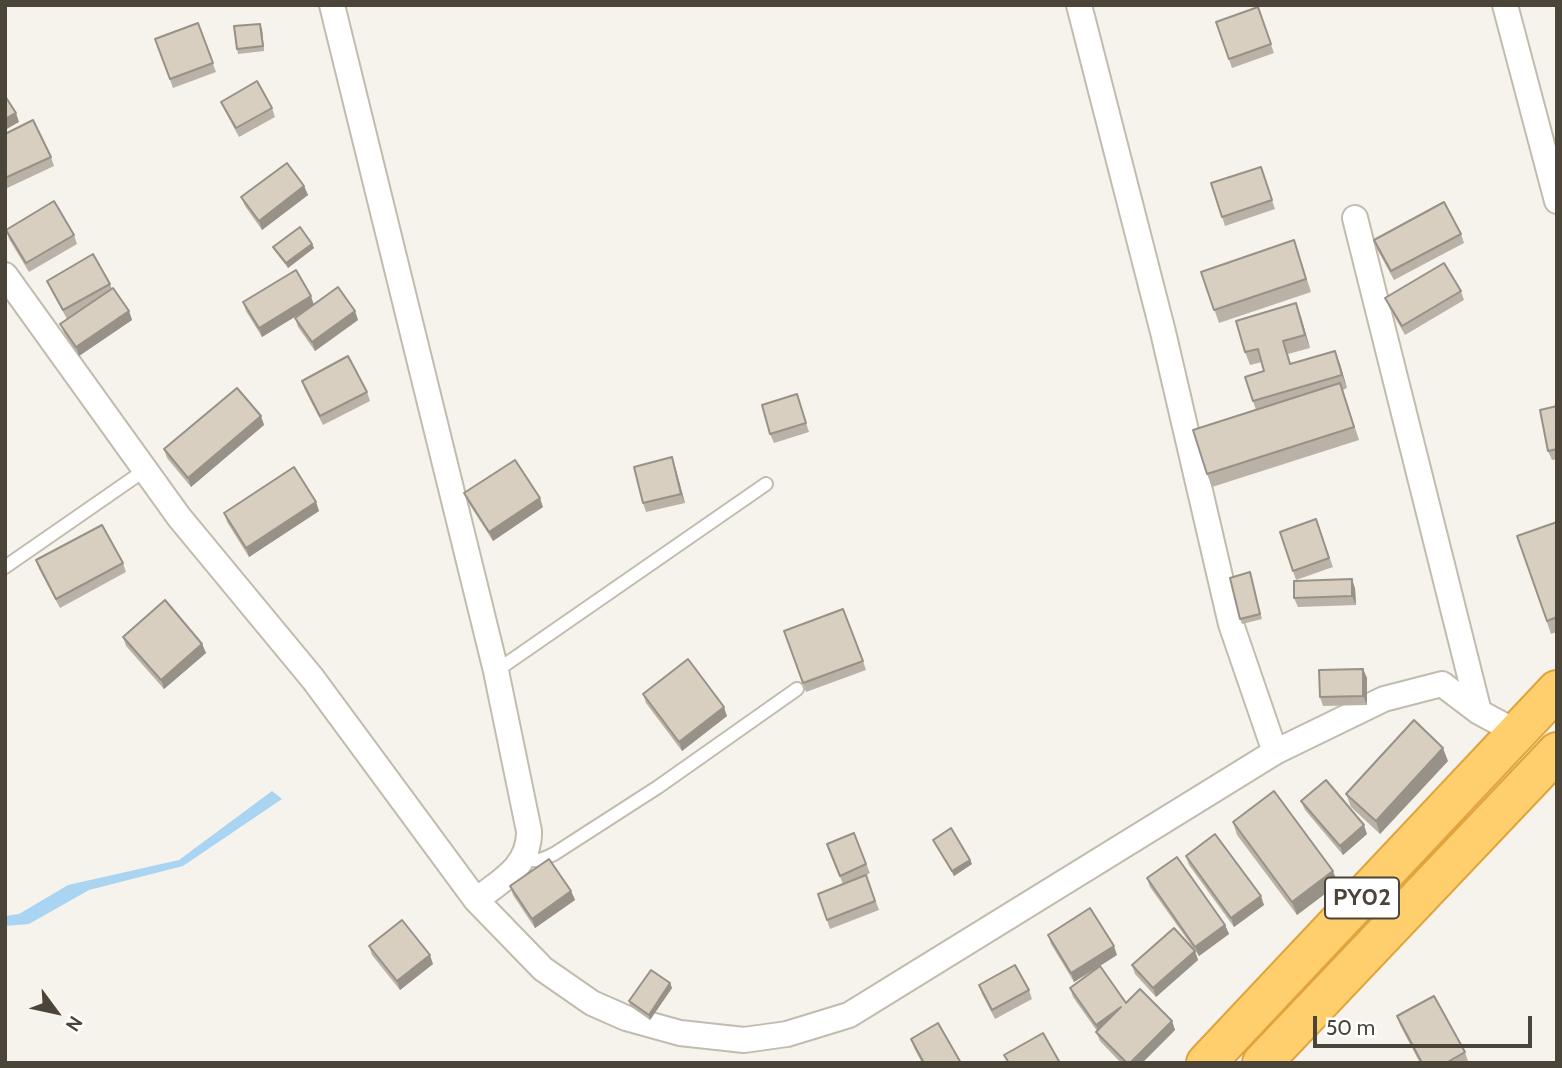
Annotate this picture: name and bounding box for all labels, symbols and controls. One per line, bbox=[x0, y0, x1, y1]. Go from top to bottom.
road number: PY02 bbox=[1325, 877, 1399, 918]
north arrow bbox=[21, 977, 91, 1047]
scale bar bbox=[1317, 1002, 1536, 1046]
text: N bbox=[61, 1012, 87, 1036]
text: 50 m bbox=[1326, 1015, 1375, 1040]

